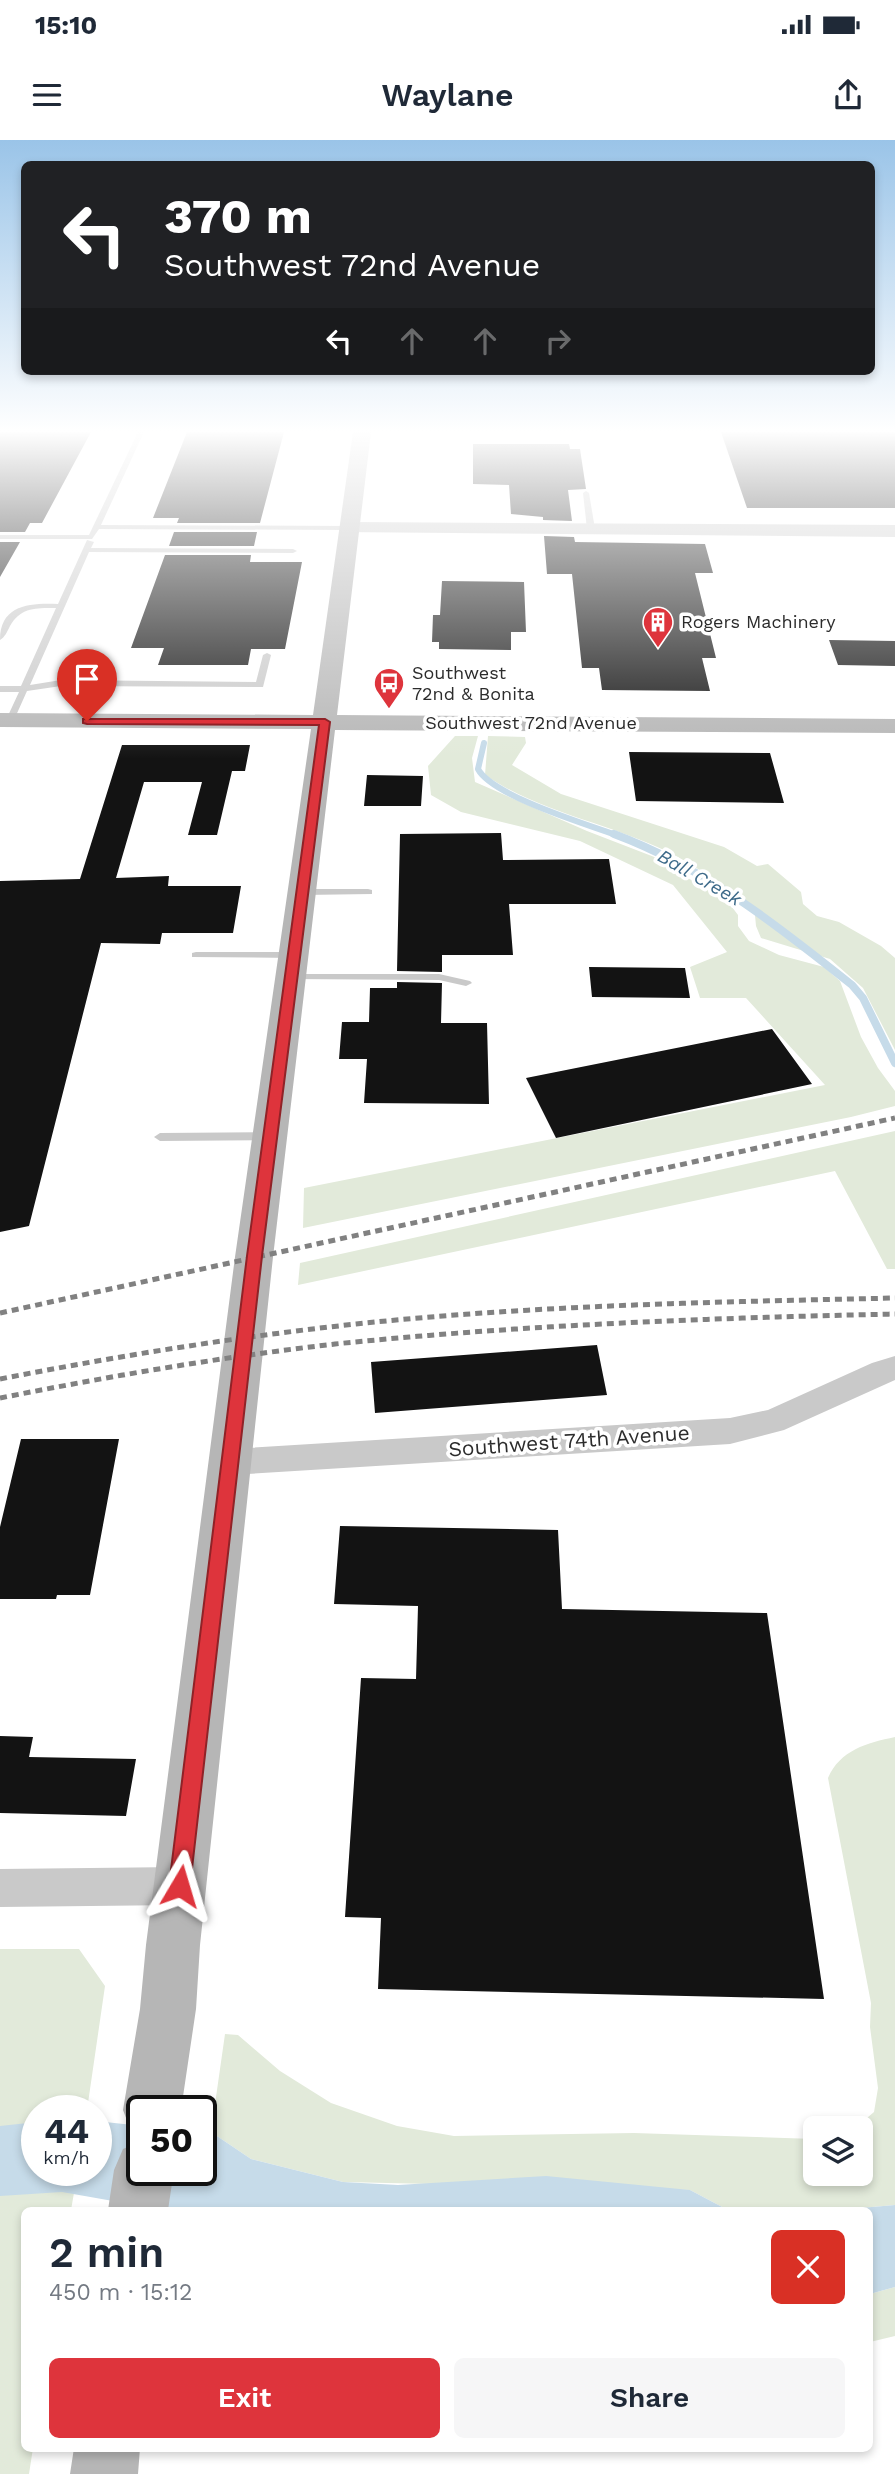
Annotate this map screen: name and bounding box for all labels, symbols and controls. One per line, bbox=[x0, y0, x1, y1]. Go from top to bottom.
text: 15:10 bbox=[35, 10, 97, 40]
icon: menu bbox=[28, 76, 66, 114]
text: Waylane bbox=[381, 76, 514, 114]
icon: share bbox=[829, 76, 867, 114]
text: 370 m bbox=[164, 187, 312, 245]
icon: left bbox=[49, 189, 140, 280]
text: Southwest 72nd Avenue bbox=[164, 246, 540, 284]
icon: left bbox=[320, 322, 358, 360]
icon: ahead bbox=[393, 322, 431, 360]
icon: ahead bbox=[466, 322, 504, 360]
icon: right bbox=[539, 322, 577, 360]
building icon: Rogers Machinery bbox=[641, 605, 675, 649]
place label: Rogers Machinery bbox=[681, 611, 836, 632]
pin bbox=[57, 649, 117, 721]
icon: arrive bbox=[68, 660, 106, 698]
place label: Southwest 72nd & Bonita bbox=[412, 662, 535, 704]
bus stop icon: Southwest 72nd & Bonita bbox=[372, 666, 406, 710]
street label: Southwest 72nd Avenue bbox=[425, 712, 637, 733]
water label: Ball Creek bbox=[654, 844, 746, 911]
street label: Southwest 74th Avenue bbox=[447, 1420, 690, 1461]
position arrow bbox=[143, 1849, 217, 1923]
speed limit sign: 50 bbox=[126, 2095, 217, 2186]
text: 44 bbox=[44, 2110, 89, 2152]
map controls bbox=[803, 2116, 873, 2186]
button: layers bbox=[803, 2116, 873, 2186]
text: km/h bbox=[43, 2147, 90, 2168]
text: 2 min bbox=[49, 2228, 164, 2277]
button: close bbox=[771, 2230, 845, 2304]
text: 450 m · 15:12 bbox=[49, 2279, 192, 2306]
button: Exit bbox=[49, 2358, 440, 2438]
button: Share bbox=[454, 2358, 845, 2438]

